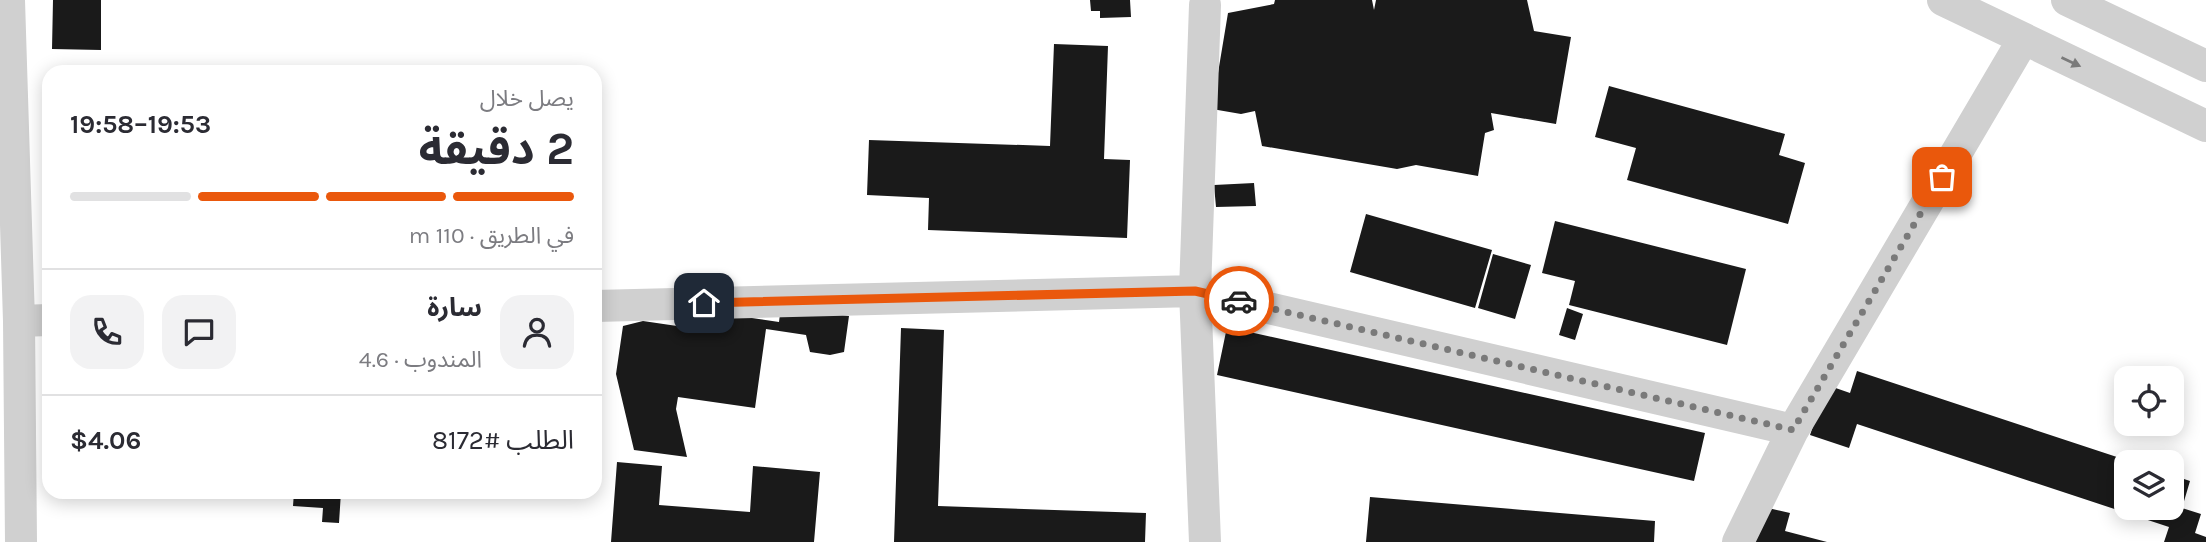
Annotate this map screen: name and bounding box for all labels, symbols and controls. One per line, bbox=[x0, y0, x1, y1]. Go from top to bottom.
one-way arrow bbox=[2061, 56, 2081, 68]
text: يصل خلال bbox=[480, 85, 574, 112]
text: 19:53–19:58 bbox=[70, 109, 211, 140]
text: 2 دقيقة bbox=[419, 122, 574, 176]
pin bbox=[1912, 147, 1972, 207]
icon: bag bbox=[1923, 158, 1961, 196]
text: في الطريق · 110 m bbox=[409, 222, 574, 249]
courier bbox=[1204, 266, 1274, 336]
pin bbox=[674, 273, 734, 333]
icon: car bbox=[1220, 282, 1258, 320]
icon: home bbox=[685, 284, 723, 322]
text: سارة bbox=[427, 292, 482, 323]
button: phone bbox=[70, 295, 144, 369]
button: chat bbox=[162, 295, 236, 369]
button: person bbox=[500, 295, 574, 369]
text: المندوب · 4.6 bbox=[359, 346, 482, 373]
map controls bbox=[2114, 366, 2184, 520]
button: locate bbox=[2114, 366, 2184, 436]
text: $4.06 bbox=[70, 425, 141, 456]
text: الطلب #8172 bbox=[432, 425, 574, 456]
button: layers bbox=[2114, 450, 2184, 520]

